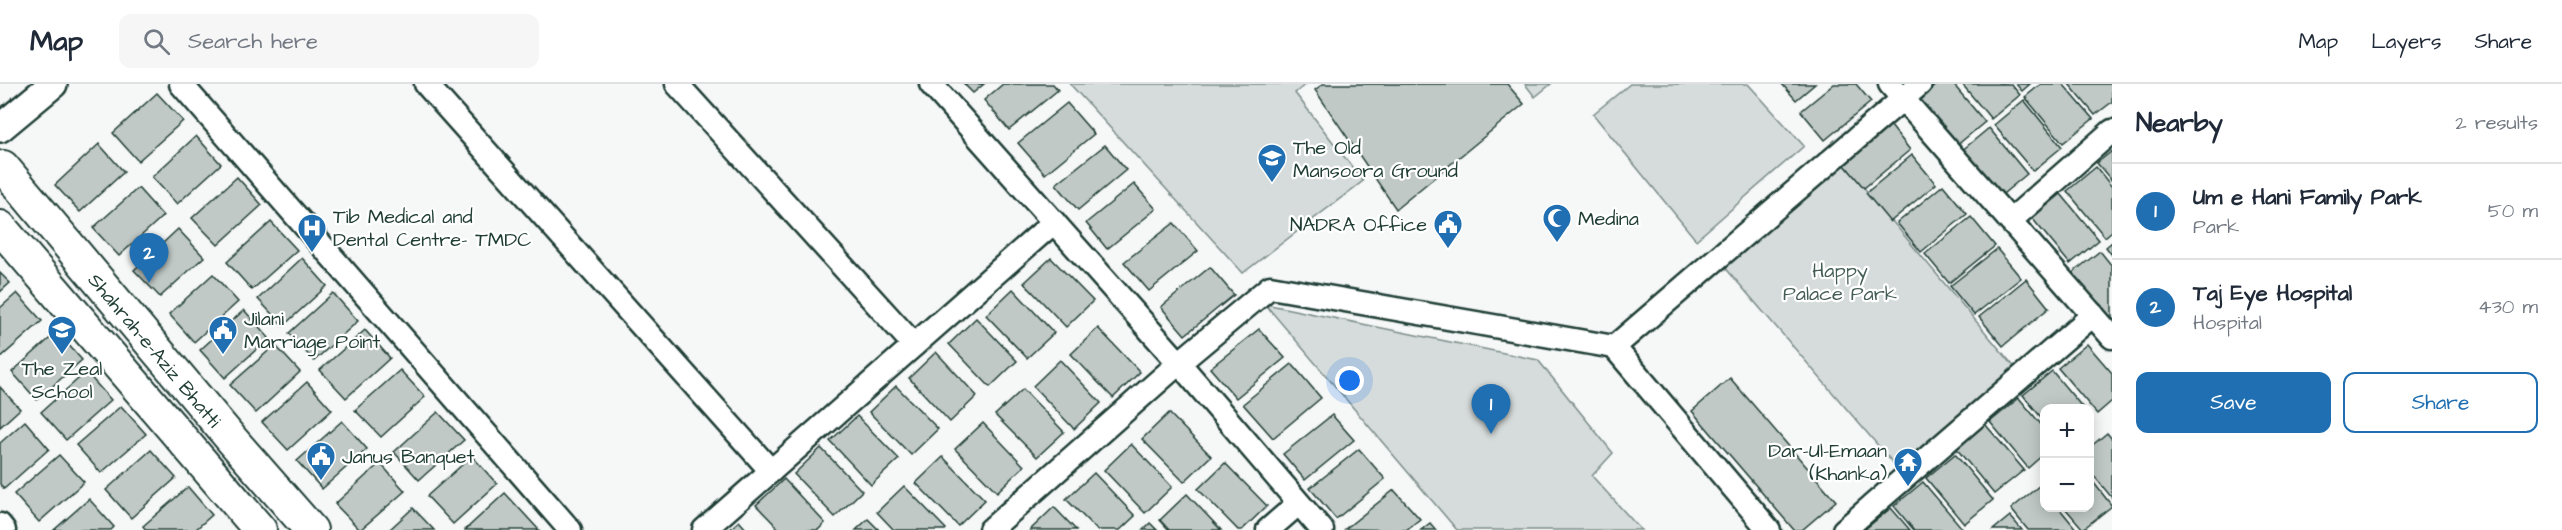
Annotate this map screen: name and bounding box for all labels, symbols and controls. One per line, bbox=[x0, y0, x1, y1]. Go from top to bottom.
search box bbox=[119, 14, 539, 68]
text: Map bbox=[30, 22, 83, 61]
icon: search bbox=[140, 25, 173, 58]
text: Search here bbox=[188, 26, 318, 57]
text: Map bbox=[2298, 27, 2338, 56]
text: Layers bbox=[2371, 27, 2441, 56]
text: Share bbox=[2474, 27, 2532, 56]
text: Nearby bbox=[2136, 105, 2223, 141]
text: 2 results bbox=[2455, 109, 2538, 137]
place label: The Old Mansoora Ground bbox=[1293, 134, 1458, 185]
school or university icon: The Old Mansoora Ground bbox=[1256, 142, 1288, 184]
text: Um e Hani Family Park bbox=[2193, 182, 2422, 213]
text: 1 bbox=[2154, 197, 2157, 225]
text: 50 m bbox=[2488, 197, 2538, 225]
mosque icon: Medina bbox=[1541, 202, 1573, 244]
place label: Tib Medical and Dental Centre- TMDC bbox=[333, 203, 531, 254]
place label: Medina bbox=[1578, 205, 1639, 233]
public building icon: NADRA Office bbox=[1432, 208, 1464, 250]
place label: NADRA Office bbox=[1290, 211, 1427, 239]
hospital icon: Tib Medical and Dental Centre- TMDC bbox=[296, 212, 328, 254]
text: Park bbox=[2193, 213, 2239, 241]
pin: 2 bbox=[130, 234, 168, 283]
park label: Happy Palace Park bbox=[1783, 257, 1897, 308]
street label: Shahrah-e-Aziz Bhatti bbox=[81, 267, 227, 434]
text: Taj Eye Hospital bbox=[2193, 278, 2352, 309]
text: 2 bbox=[2150, 293, 2161, 321]
text: 430 m bbox=[2478, 293, 2538, 321]
place label: Jilani Marriage Point bbox=[244, 305, 380, 357]
text: Hospital bbox=[2193, 309, 2262, 337]
school or university icon: The Zeal School bbox=[46, 314, 78, 356]
public building icon: Jilani Marriage Point bbox=[207, 314, 239, 356]
place label: The Zeal School bbox=[21, 355, 103, 406]
your location bbox=[1335, 366, 1364, 395]
button: Save bbox=[2136, 372, 2331, 433]
button: Share bbox=[2343, 372, 2538, 433]
pin: 1 bbox=[1472, 384, 1510, 434]
map controls bbox=[2040, 404, 2094, 512]
button: + bbox=[2040, 404, 2094, 458]
place label: Dar-Ul-Emaan (Khanka) bbox=[1768, 437, 1887, 488]
public building icon: Janus Banquet bbox=[305, 440, 337, 482]
place label: Janus Banquet bbox=[342, 443, 475, 471]
temple icon: Dar-Ul-Emaan (Khanka) bbox=[1892, 446, 1924, 488]
button: − bbox=[2040, 458, 2094, 512]

